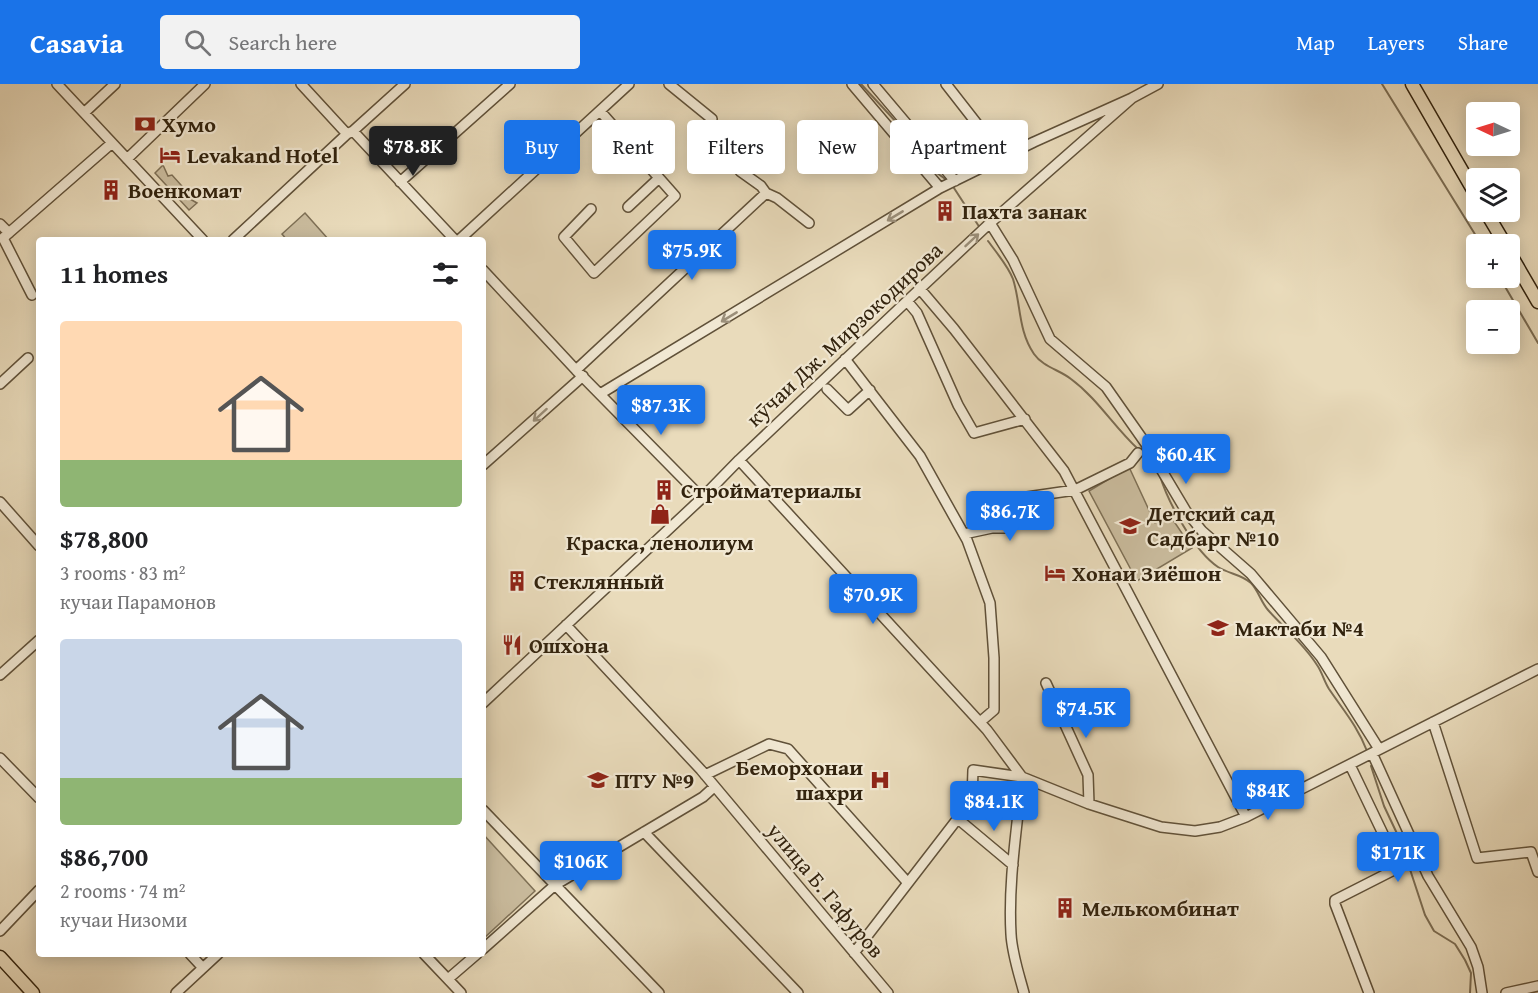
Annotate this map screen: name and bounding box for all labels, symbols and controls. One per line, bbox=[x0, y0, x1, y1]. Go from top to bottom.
search box bbox=[160, 15, 580, 69]
text: Casavia bbox=[30, 22, 124, 63]
icon: search bbox=[181, 26, 214, 59]
text: Search here bbox=[229, 26, 337, 58]
text: Map bbox=[1296, 27, 1335, 58]
text: Layers bbox=[1368, 27, 1425, 58]
text: Share bbox=[1458, 27, 1508, 58]
north arrow bbox=[1466, 102, 1520, 156]
map controls bbox=[1466, 102, 1520, 354]
place label: Хумо bbox=[162, 108, 216, 140]
bank icon: Хумо bbox=[133, 112, 157, 136]
chip: Buy bbox=[504, 120, 580, 174]
chip: Rent bbox=[592, 120, 675, 174]
chip: Filters bbox=[687, 120, 785, 174]
chip: New bbox=[797, 120, 878, 174]
chip: Apartment bbox=[890, 120, 1028, 174]
pin: $78.8K bbox=[364, 126, 462, 177]
text: $78.8K bbox=[383, 131, 443, 160]
place label: Levakand Hotel bbox=[187, 139, 339, 171]
hotel icon: Levakand Hotel bbox=[158, 143, 182, 167]
button: layers bbox=[1466, 168, 1520, 222]
place label: Военкомат bbox=[128, 174, 242, 206]
building icon: Военкомат bbox=[99, 178, 123, 202]
place label: Пахта занак bbox=[962, 195, 1087, 227]
building icon: Пахта занак bbox=[933, 199, 957, 223]
one-way arrow bbox=[887, 210, 904, 222]
pin: $75.9K bbox=[643, 230, 741, 281]
one-way arrow bbox=[965, 233, 980, 247]
street label: кӯчаи Дж. Мирзокодирова bbox=[739, 234, 950, 434]
button: + bbox=[1466, 234, 1520, 288]
text: $75.9K bbox=[662, 235, 722, 264]
text: 11 homes bbox=[60, 254, 168, 293]
icon: filters bbox=[429, 257, 462, 290]
button: − bbox=[1466, 300, 1520, 354]
one-way arrow bbox=[721, 311, 738, 323]
icon: home bbox=[207, 360, 315, 468]
pin: $87.3K bbox=[612, 385, 710, 436]
text: $87.3K bbox=[631, 390, 691, 419]
one-way arrow bbox=[532, 408, 547, 422]
pin: $60.4K bbox=[1137, 434, 1235, 485]
text: $60.4K bbox=[1156, 439, 1216, 468]
place label: Стройматериалы bbox=[681, 474, 861, 506]
building icon: Стройматериалы bbox=[652, 478, 676, 502]
pin: $86.7K bbox=[961, 491, 1059, 542]
text: $86.7K bbox=[980, 496, 1040, 525]
place label: Детский сад Садбарг №10 bbox=[1146, 497, 1279, 554]
shop icon: Краска, ленолиум bbox=[648, 502, 672, 526]
school or university icon: Детский сад Садбарг №10 bbox=[1118, 514, 1142, 538]
text: $78,800 bbox=[60, 519, 148, 558]
place label: Краска, ленолиум bbox=[566, 526, 754, 558]
place label: Хонаи Зиёшон bbox=[1072, 557, 1221, 589]
text: 3 rooms · 83 m² bbox=[60, 558, 186, 587]
hotel icon: Хонаи Зиёшон bbox=[1043, 561, 1067, 585]
place label: Стеклянный bbox=[534, 565, 664, 597]
building icon: Стеклянный bbox=[505, 569, 529, 593]
pin: $70.9K bbox=[824, 574, 922, 625]
text: $70.9K bbox=[843, 579, 903, 608]
text: кучаи Парамонов bbox=[60, 587, 216, 616]
place label: Мактаби №4 bbox=[1235, 612, 1364, 644]
school or university icon: Мактаби №4 bbox=[1206, 616, 1230, 640]
place label: Ошхона bbox=[529, 629, 610, 661]
restaurant icon: Ошхона bbox=[500, 633, 524, 657]
icon: home bbox=[207, 678, 315, 786]
pin: $74.5K bbox=[1037, 688, 1135, 739]
text: $74.5K bbox=[1056, 693, 1116, 722]
place label: Беморхонаи шахри bbox=[736, 751, 863, 808]
place label: ПТУ №9 bbox=[615, 764, 694, 796]
school or university icon: ПТУ №9 bbox=[586, 768, 610, 792]
hospital icon: Беморхонаи шахри bbox=[868, 768, 892, 792]
pin: $84K bbox=[1232, 770, 1304, 821]
text: $84K bbox=[1246, 775, 1290, 804]
pin: $84.1K bbox=[945, 781, 1043, 832]
text: $84.1K bbox=[964, 786, 1024, 815]
street label: улица Б. Гафуров bbox=[759, 815, 892, 965]
pin: $171K bbox=[1356, 832, 1440, 883]
text: $86,700 bbox=[60, 837, 148, 876]
text: $171K bbox=[1371, 837, 1425, 866]
pin: $106K bbox=[539, 841, 623, 892]
text: $106K bbox=[554, 846, 608, 875]
text: 2 rooms · 74 m² bbox=[60, 876, 186, 905]
place label: Мелькомбинат bbox=[1082, 892, 1239, 924]
building icon: Мелькомбинат bbox=[1053, 896, 1077, 920]
text: кучаи Низоми bbox=[60, 905, 187, 934]

